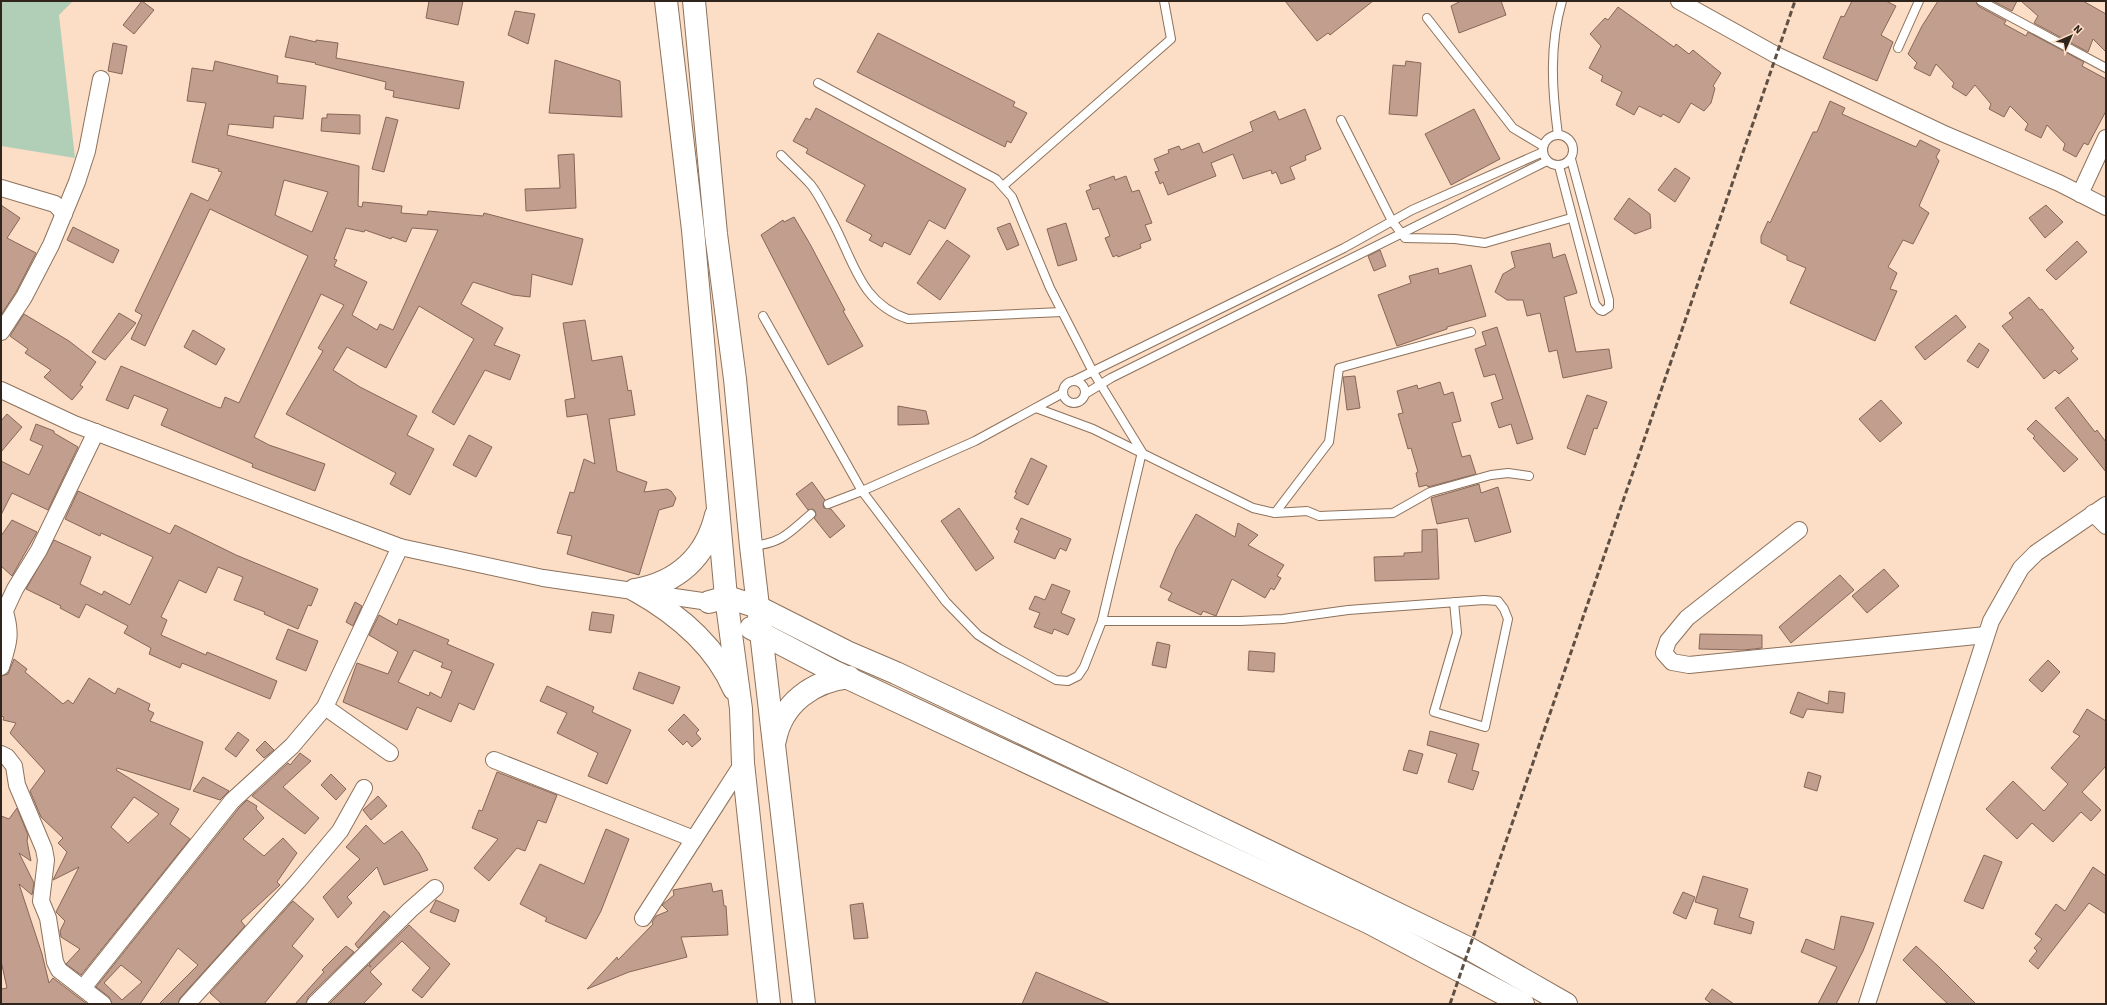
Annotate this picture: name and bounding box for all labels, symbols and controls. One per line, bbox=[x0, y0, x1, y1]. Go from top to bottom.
north arrow bbox=[2051, 16, 2091, 56]
text: N bbox=[2070, 21, 2086, 37]

